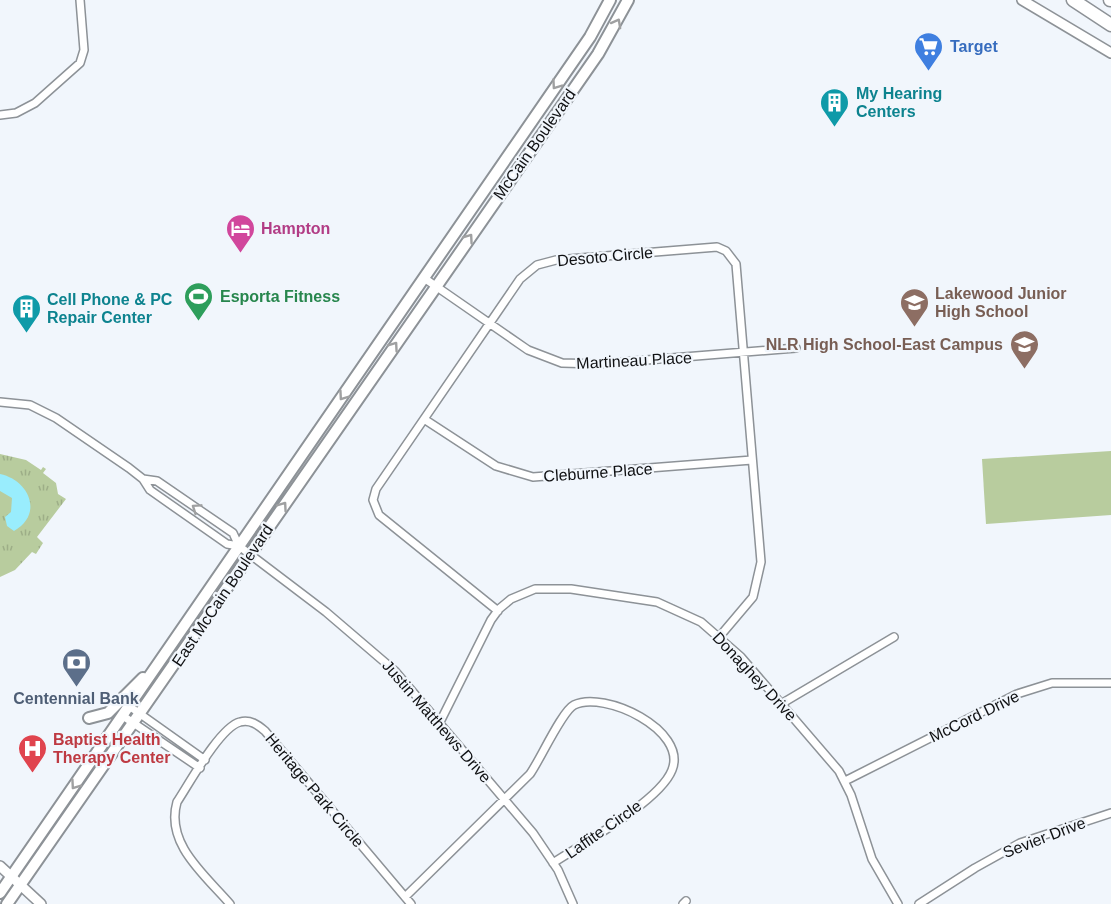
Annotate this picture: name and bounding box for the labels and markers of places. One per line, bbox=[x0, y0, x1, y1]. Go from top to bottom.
supermarket icon: Target bbox=[913, 30, 945, 72]
place label: Target bbox=[950, 38, 998, 55]
place label: My Hearing Centers bbox=[856, 85, 942, 120]
building icon: My Hearing Centers bbox=[819, 86, 851, 128]
hotel icon: Hampton bbox=[224, 212, 256, 254]
place label: Hampton bbox=[261, 220, 330, 237]
sports icon: Esporta Fitness bbox=[183, 280, 215, 322]
place label: Lakewood Junior High School bbox=[935, 285, 1067, 320]
school or university icon: Lakewood Junior High School bbox=[898, 286, 930, 328]
place label: Esporta Fitness bbox=[220, 288, 340, 305]
place label: Cell Phone & PC Repair Center bbox=[47, 291, 173, 326]
building icon: Cell Phone & PC Repair Center bbox=[10, 292, 42, 334]
school or university icon: NLR High School-East Campus bbox=[1008, 328, 1040, 370]
place label: NLR High School-East Campus bbox=[766, 336, 1003, 353]
bank icon: Centennial Bank bbox=[60, 646, 92, 688]
place label: Centennial Bank bbox=[13, 690, 139, 707]
place label: Baptist Health Therapy Center bbox=[53, 731, 170, 766]
hospital icon: Baptist Health Therapy Center bbox=[16, 732, 48, 774]

